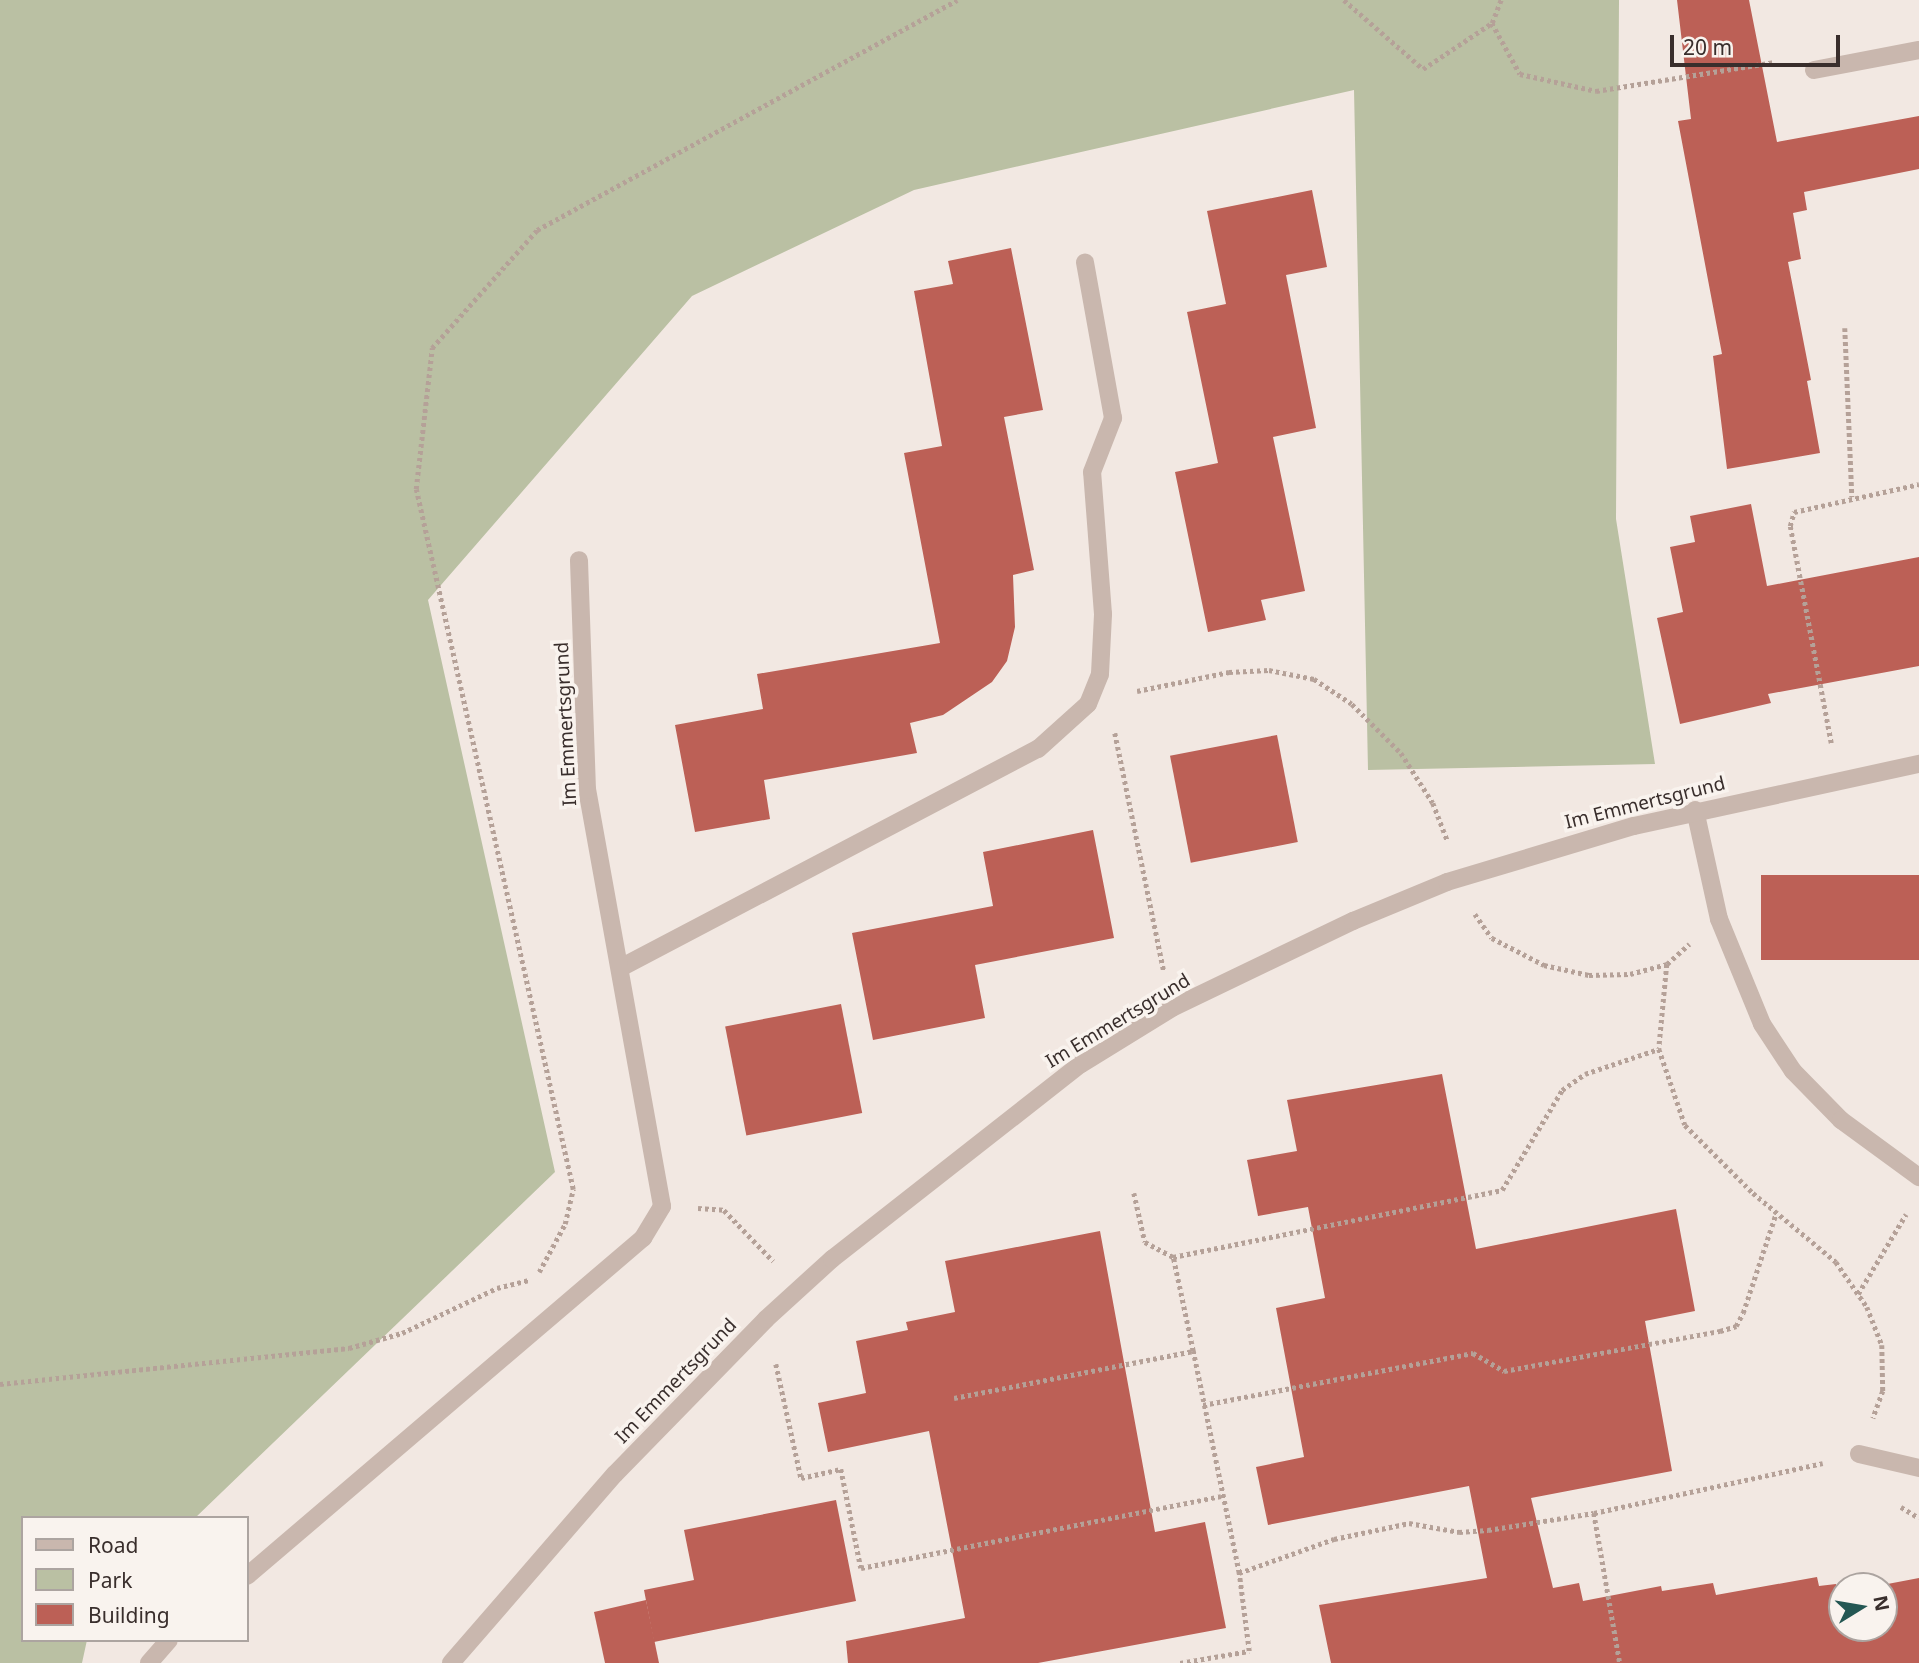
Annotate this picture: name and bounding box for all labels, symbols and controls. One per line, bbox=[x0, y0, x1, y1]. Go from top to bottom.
scale bar bbox=[1674, 21, 1844, 65]
text: 20 m bbox=[1683, 33, 1732, 61]
street label: Im Emmertsgrund bbox=[550, 641, 582, 807]
street label: Im Emmertsgrund bbox=[1562, 772, 1728, 834]
street label: Im Emmertsgrund bbox=[1042, 969, 1194, 1073]
street label: Im Emmertsgrund bbox=[611, 1314, 741, 1448]
legend bbox=[21, 1516, 248, 1642]
text: Road bbox=[88, 1531, 138, 1559]
text: Park bbox=[88, 1566, 132, 1594]
north arrow bbox=[1828, 1572, 1898, 1642]
text: N bbox=[1867, 1593, 1896, 1613]
text: Building bbox=[88, 1601, 170, 1629]

